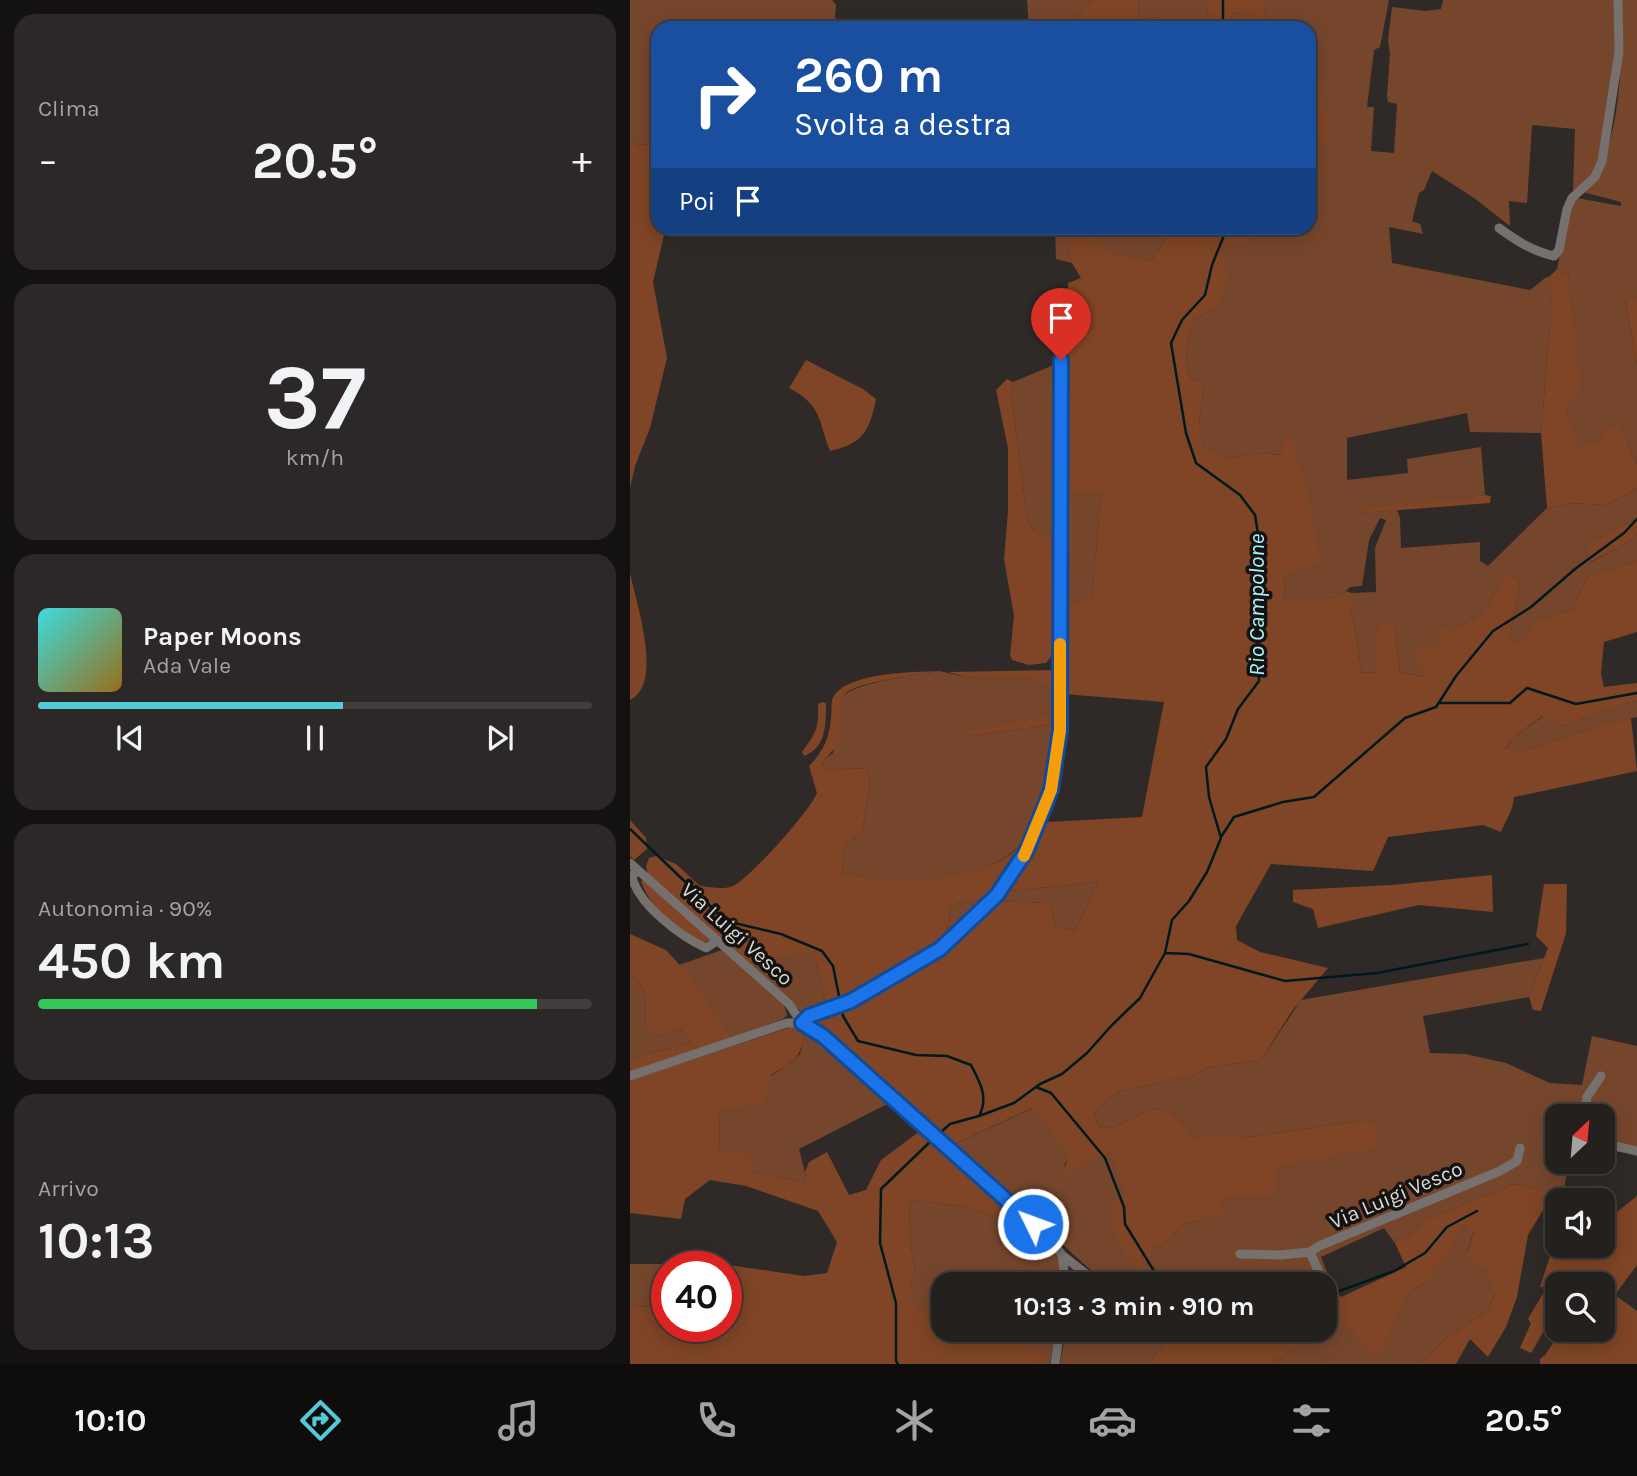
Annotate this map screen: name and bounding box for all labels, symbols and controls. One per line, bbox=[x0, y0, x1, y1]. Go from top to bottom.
text: 260 m bbox=[794, 47, 943, 104]
icon: right bbox=[679, 49, 770, 140]
text: Clima bbox=[38, 95, 100, 122]
text: Svolta a destra bbox=[794, 106, 1012, 143]
text: 20.5° bbox=[252, 130, 378, 191]
text: − bbox=[38, 138, 58, 183]
text: + bbox=[572, 138, 592, 183]
icon: arrive bbox=[729, 182, 767, 220]
text: Poi bbox=[679, 186, 715, 217]
pin bbox=[1031, 288, 1091, 360]
icon: arrive bbox=[1042, 299, 1080, 337]
text: 37 bbox=[264, 345, 366, 451]
text: km/h bbox=[286, 444, 344, 471]
water label: Rio Campolone bbox=[1243, 533, 1270, 676]
text: Paper Moons bbox=[143, 621, 302, 652]
text: Ada Vale bbox=[143, 652, 231, 679]
icon: previous bbox=[111, 719, 149, 757]
icon: pause bbox=[296, 719, 334, 757]
icon: next bbox=[481, 719, 519, 757]
street label: Via Luigi Vesco bbox=[676, 878, 798, 990]
text: Autonomia · 90% bbox=[38, 895, 213, 922]
text: 450 km bbox=[38, 930, 225, 991]
north arrow bbox=[1545, 1104, 1615, 1174]
map controls bbox=[1545, 1104, 1615, 1342]
street label: Via Luigi Vesco bbox=[1326, 1156, 1466, 1234]
text: Arrivo bbox=[38, 1175, 99, 1202]
position arrow bbox=[996, 1187, 1070, 1261]
button: sound bbox=[1545, 1188, 1615, 1258]
text: 10:13 bbox=[38, 1210, 154, 1271]
speed limit sign: 40 bbox=[651, 1251, 742, 1342]
button: search bbox=[1545, 1272, 1615, 1342]
text: 10:13 · 3 min · 910 m bbox=[1014, 1291, 1254, 1322]
icon: directions bbox=[296, 1396, 345, 1445]
icon: music bbox=[494, 1396, 543, 1445]
icon: phone bbox=[692, 1396, 741, 1445]
icon: climate bbox=[890, 1396, 939, 1445]
icon: car bbox=[1088, 1396, 1137, 1445]
icon: filters bbox=[1287, 1396, 1336, 1445]
text: 10:10 bbox=[75, 1402, 147, 1439]
text: 20.5° bbox=[1485, 1402, 1562, 1439]

